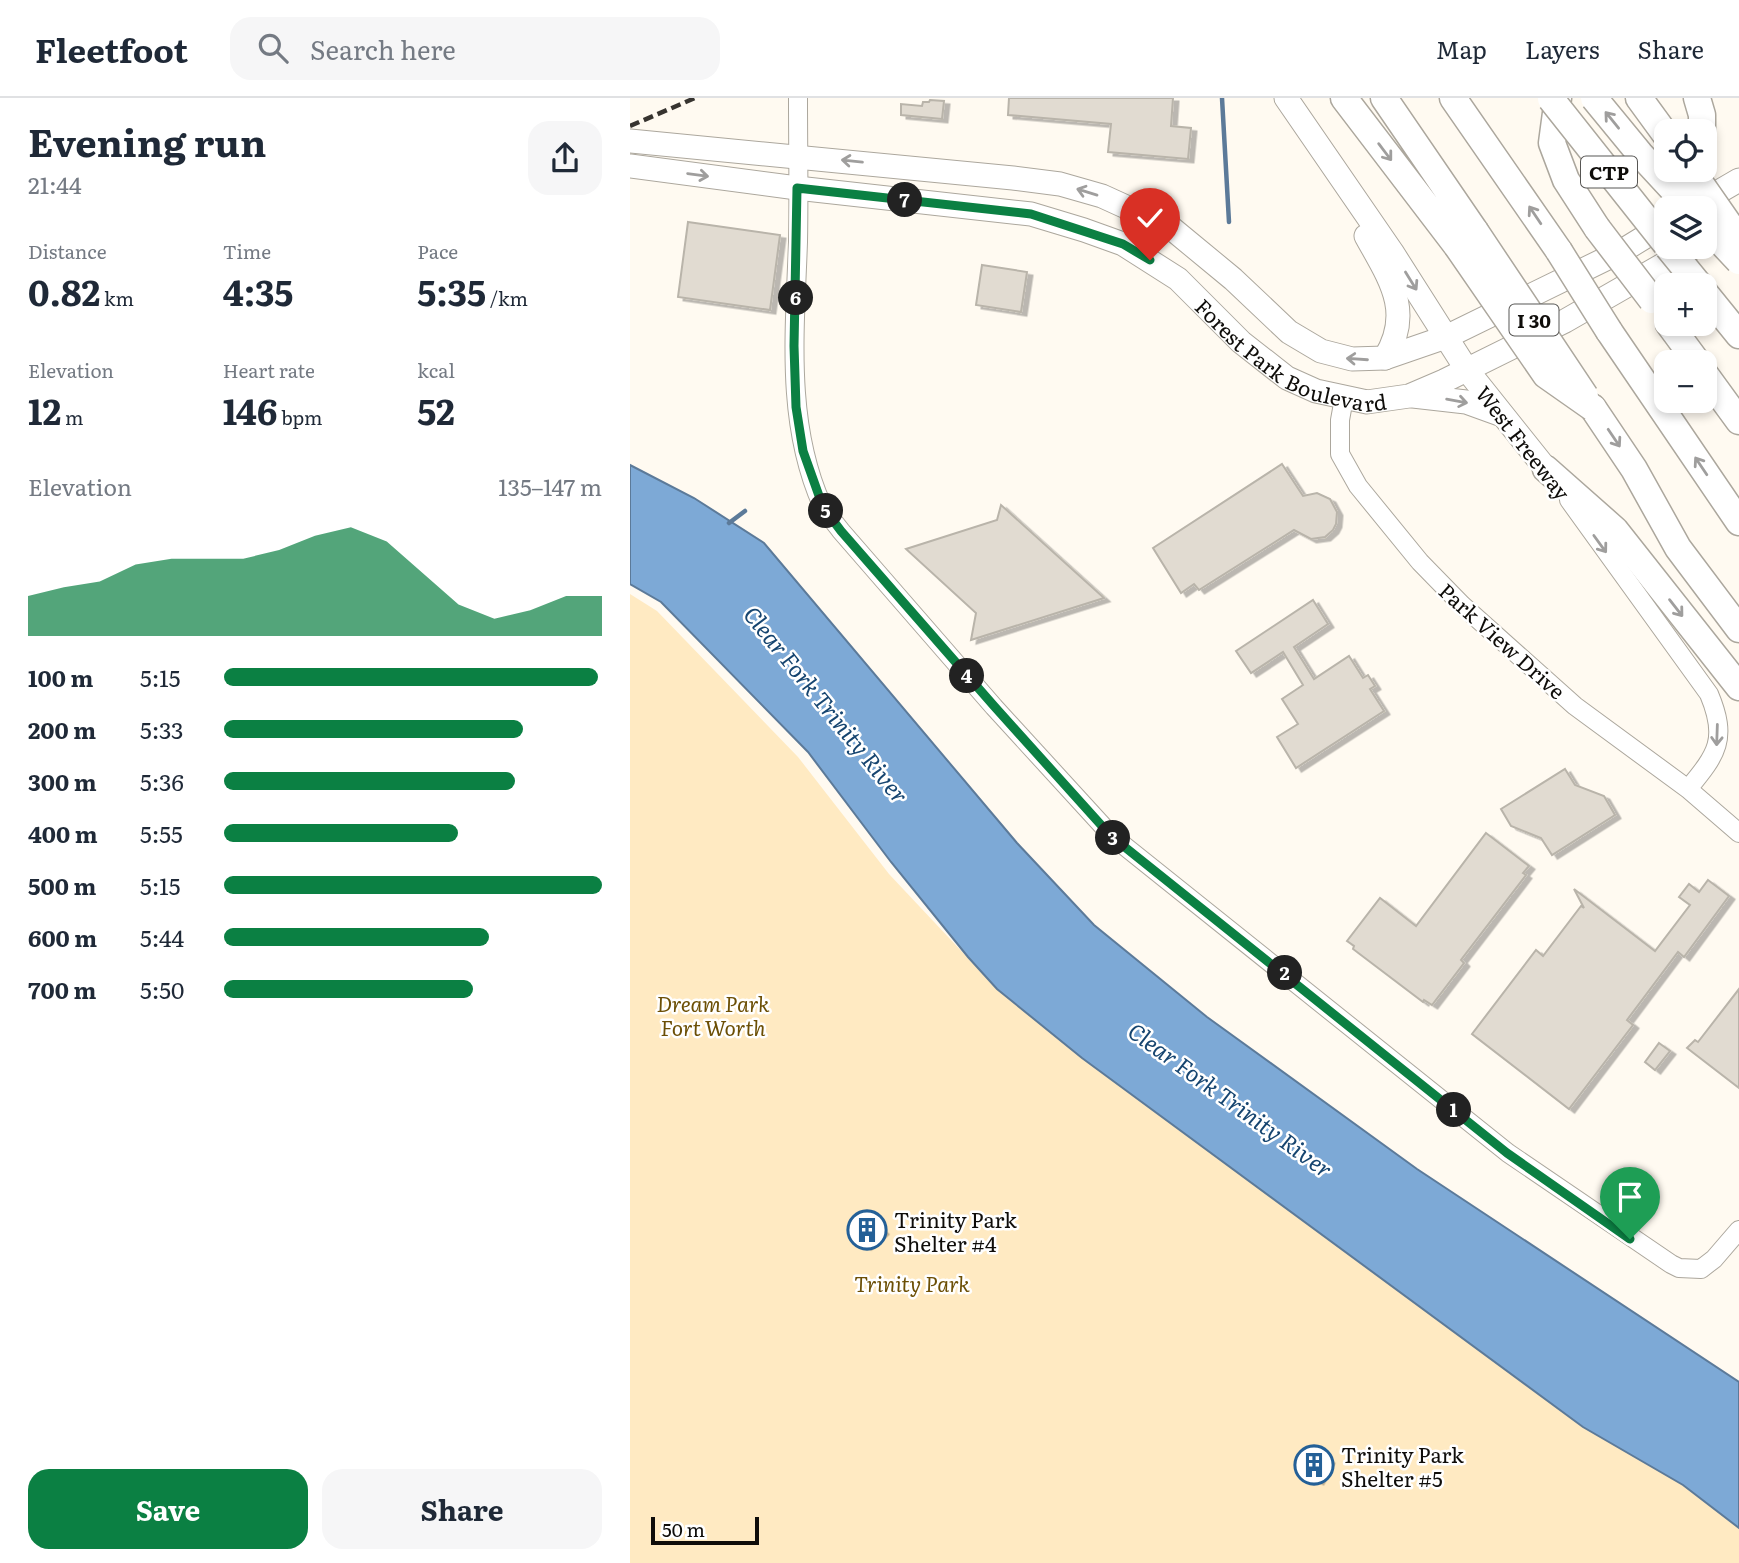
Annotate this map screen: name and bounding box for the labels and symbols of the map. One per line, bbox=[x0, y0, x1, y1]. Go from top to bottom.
one-way arrow bbox=[1605, 112, 1620, 130]
one-way arrow bbox=[1378, 142, 1393, 161]
one-way arrow bbox=[841, 154, 864, 167]
road number: CTP bbox=[1581, 156, 1637, 188]
one-way arrow bbox=[686, 169, 709, 182]
pin: 7 bbox=[888, 182, 922, 217]
one-way arrow bbox=[1076, 184, 1098, 197]
pin bbox=[1120, 188, 1180, 260]
one-way arrow bbox=[1527, 206, 1542, 225]
one-way arrow bbox=[1403, 271, 1418, 290]
pin: 6 bbox=[778, 280, 814, 316]
street label: Forest Park Boulevard bbox=[1189, 290, 1389, 418]
road number: I 30 bbox=[1510, 304, 1558, 336]
one-way arrow bbox=[1345, 352, 1368, 365]
street label: West Freeway bbox=[1469, 378, 1579, 506]
one-way arrow bbox=[1445, 395, 1468, 408]
one-way arrow bbox=[1607, 428, 1621, 447]
one-way arrow bbox=[1693, 457, 1708, 476]
pin: 5 bbox=[808, 494, 844, 528]
one-way arrow bbox=[1593, 534, 1608, 553]
street label: Park View Drive bbox=[1433, 575, 1573, 705]
water label: Clear Fork Trinity River bbox=[737, 598, 917, 810]
one-way arrow bbox=[1668, 598, 1683, 616]
pin: 4 bbox=[950, 658, 984, 694]
one-way arrow bbox=[1711, 723, 1724, 746]
pin: 3 bbox=[1096, 820, 1130, 856]
pin: 2 bbox=[1268, 956, 1302, 990]
park label: Dream Park Fort Worth bbox=[657, 987, 770, 1042]
water label: Clear Fork Trinity River bbox=[1122, 1013, 1340, 1185]
pin: 1 bbox=[1436, 1093, 1472, 1128]
pin bbox=[1600, 1167, 1660, 1239]
place label: Trinity Park Shelter #4 bbox=[894, 1203, 1017, 1258]
building icon: Trinity Park Shelter #4 bbox=[846, 1209, 888, 1251]
park label: Trinity Park bbox=[854, 1267, 970, 1298]
place label: Trinity Park Shelter #5 bbox=[1341, 1438, 1464, 1493]
building icon: Trinity Park Shelter #5 bbox=[1293, 1444, 1335, 1486]
scale bar bbox=[651, 1514, 760, 1546]

